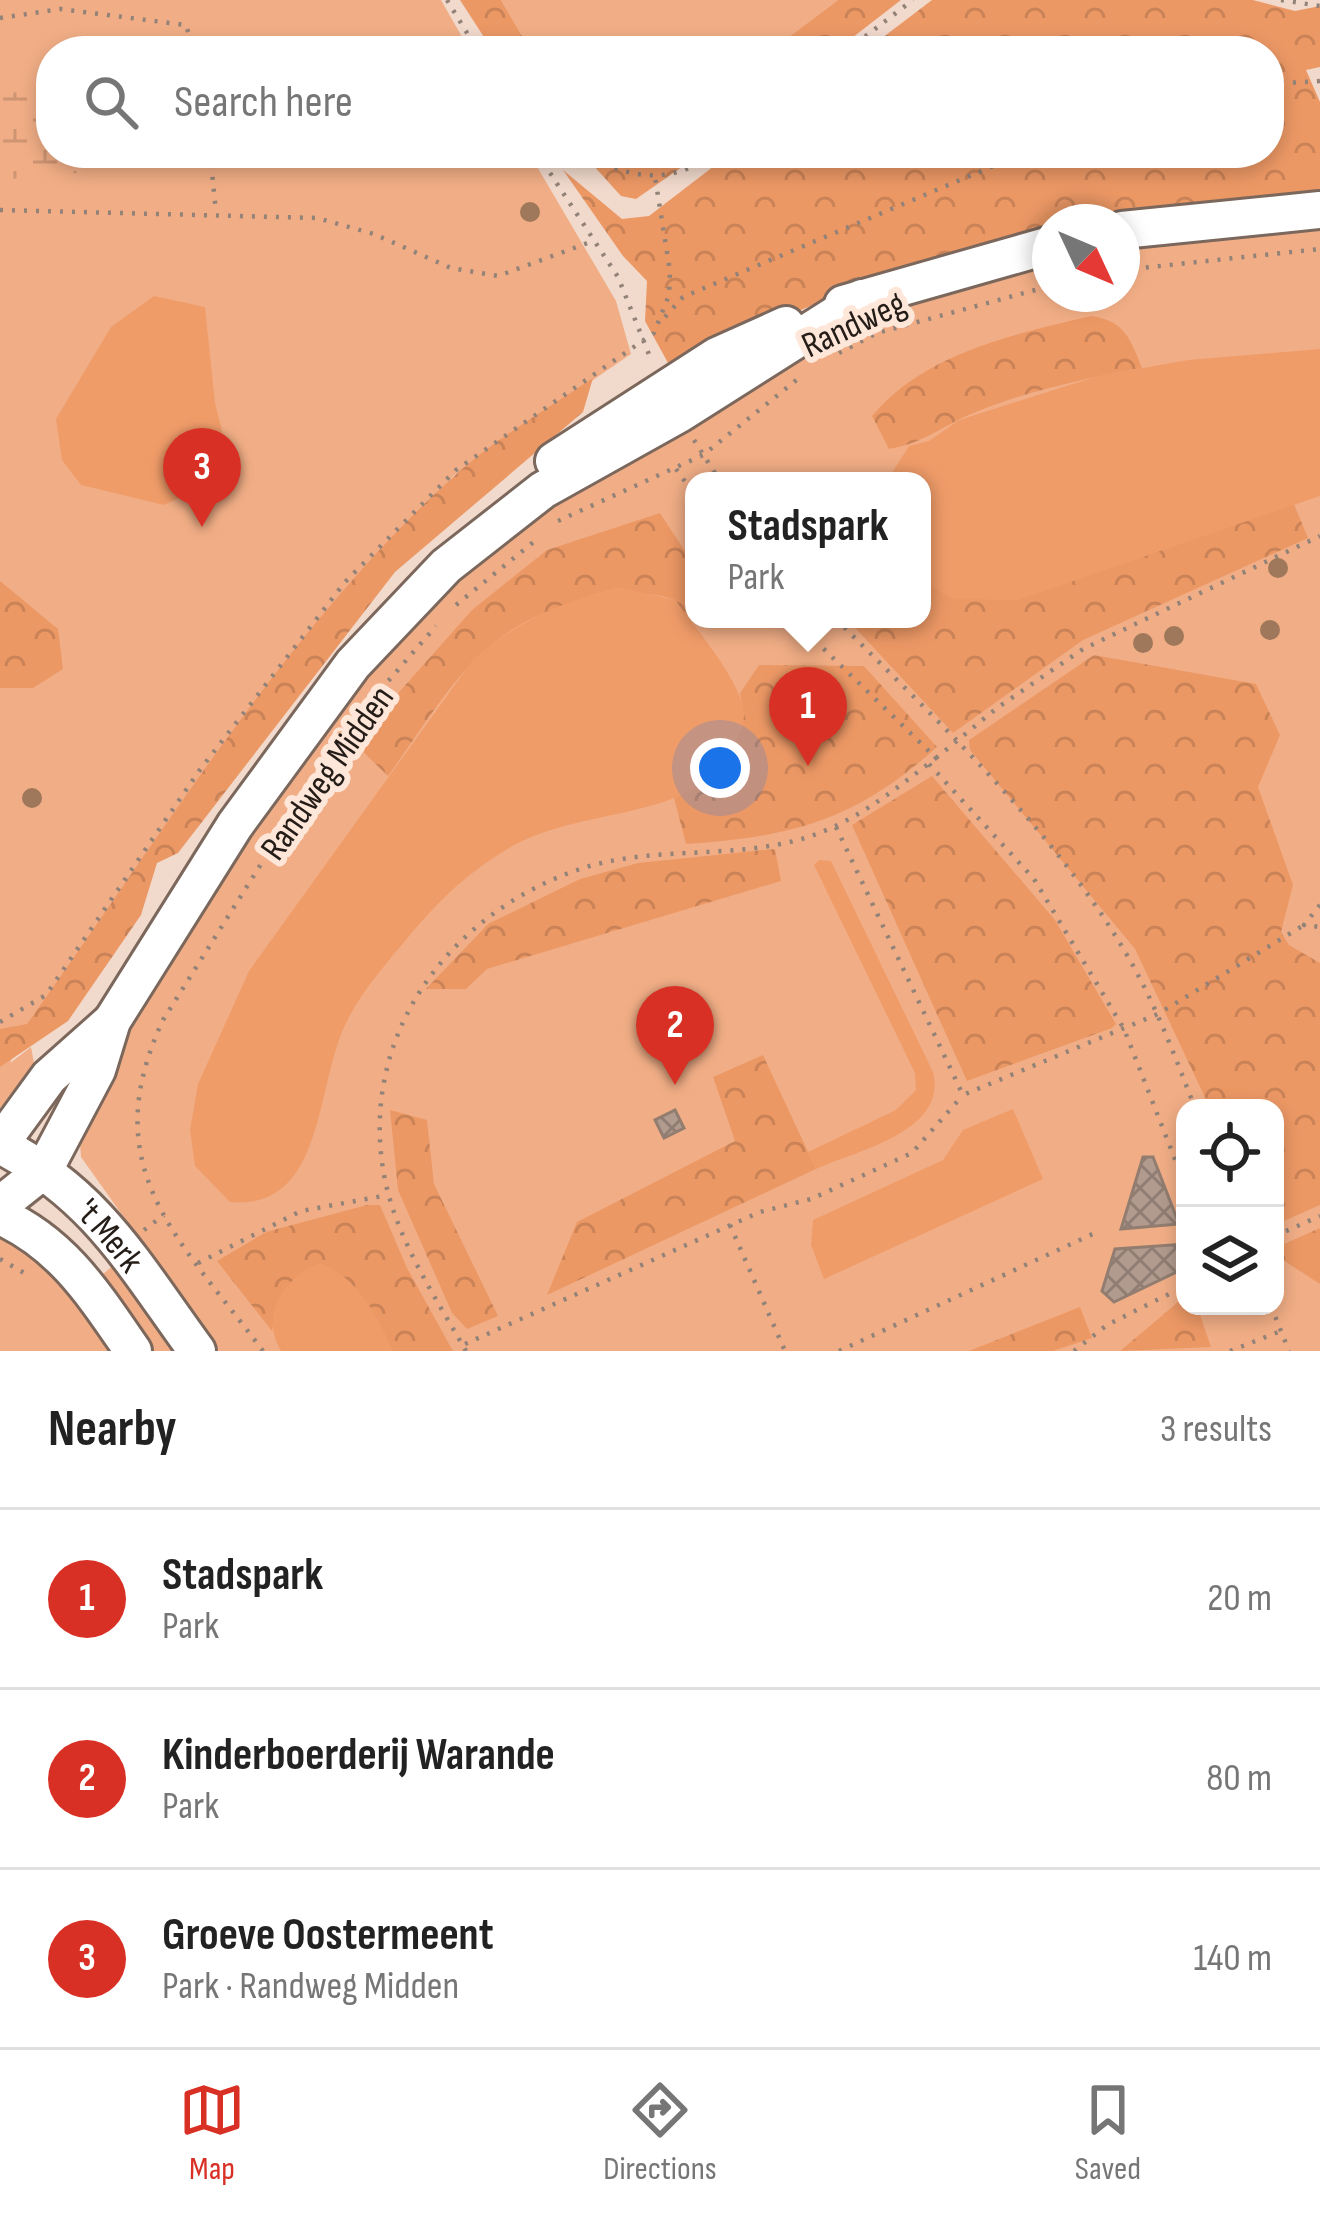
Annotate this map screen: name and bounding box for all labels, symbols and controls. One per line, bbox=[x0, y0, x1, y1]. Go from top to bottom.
search box bbox=[36, 36, 1284, 168]
icon: search bbox=[78, 69, 144, 135]
text: Search here bbox=[174, 75, 353, 130]
north arrow bbox=[1032, 204, 1140, 312]
street label: Randweg bbox=[795, 283, 913, 368]
pin: 3 bbox=[163, 428, 241, 527]
popup bbox=[685, 472, 931, 628]
text: Stadspark bbox=[727, 499, 889, 554]
text: Park bbox=[727, 554, 784, 601]
pin: 1 bbox=[769, 667, 847, 766]
street label: Randweg Midden bbox=[252, 678, 404, 869]
your location bbox=[690, 738, 750, 798]
pin: 2 bbox=[636, 986, 714, 1085]
map controls bbox=[1176, 1099, 1284, 1315]
button: locate bbox=[1176, 1099, 1284, 1207]
street label: 't Merk bbox=[67, 1191, 152, 1282]
button: layers bbox=[1176, 1207, 1284, 1315]
text: Nearby bbox=[48, 1399, 177, 1460]
text: 3 results bbox=[1160, 1406, 1272, 1453]
text: Stadspark bbox=[162, 1548, 323, 1603]
text: 1 bbox=[79, 1575, 95, 1622]
text: 20 m bbox=[1207, 1575, 1272, 1622]
text: Park bbox=[162, 1603, 219, 1650]
text: Kinderboerderij Warande bbox=[162, 1728, 555, 1783]
text: 2 bbox=[78, 1755, 96, 1802]
text: 80 m bbox=[1206, 1755, 1272, 1802]
text: Park bbox=[162, 1783, 219, 1830]
text: Groeve Oostermeent bbox=[162, 1908, 494, 1963]
text: 3 bbox=[78, 1935, 96, 1982]
text: 140 m bbox=[1193, 1935, 1272, 1982]
text: Park · Randweg Midden bbox=[162, 1963, 459, 2010]
tab: Map bbox=[179, 2077, 245, 2189]
tab: Directions bbox=[603, 2077, 717, 2189]
tab: Saved bbox=[1075, 2077, 1141, 2189]

